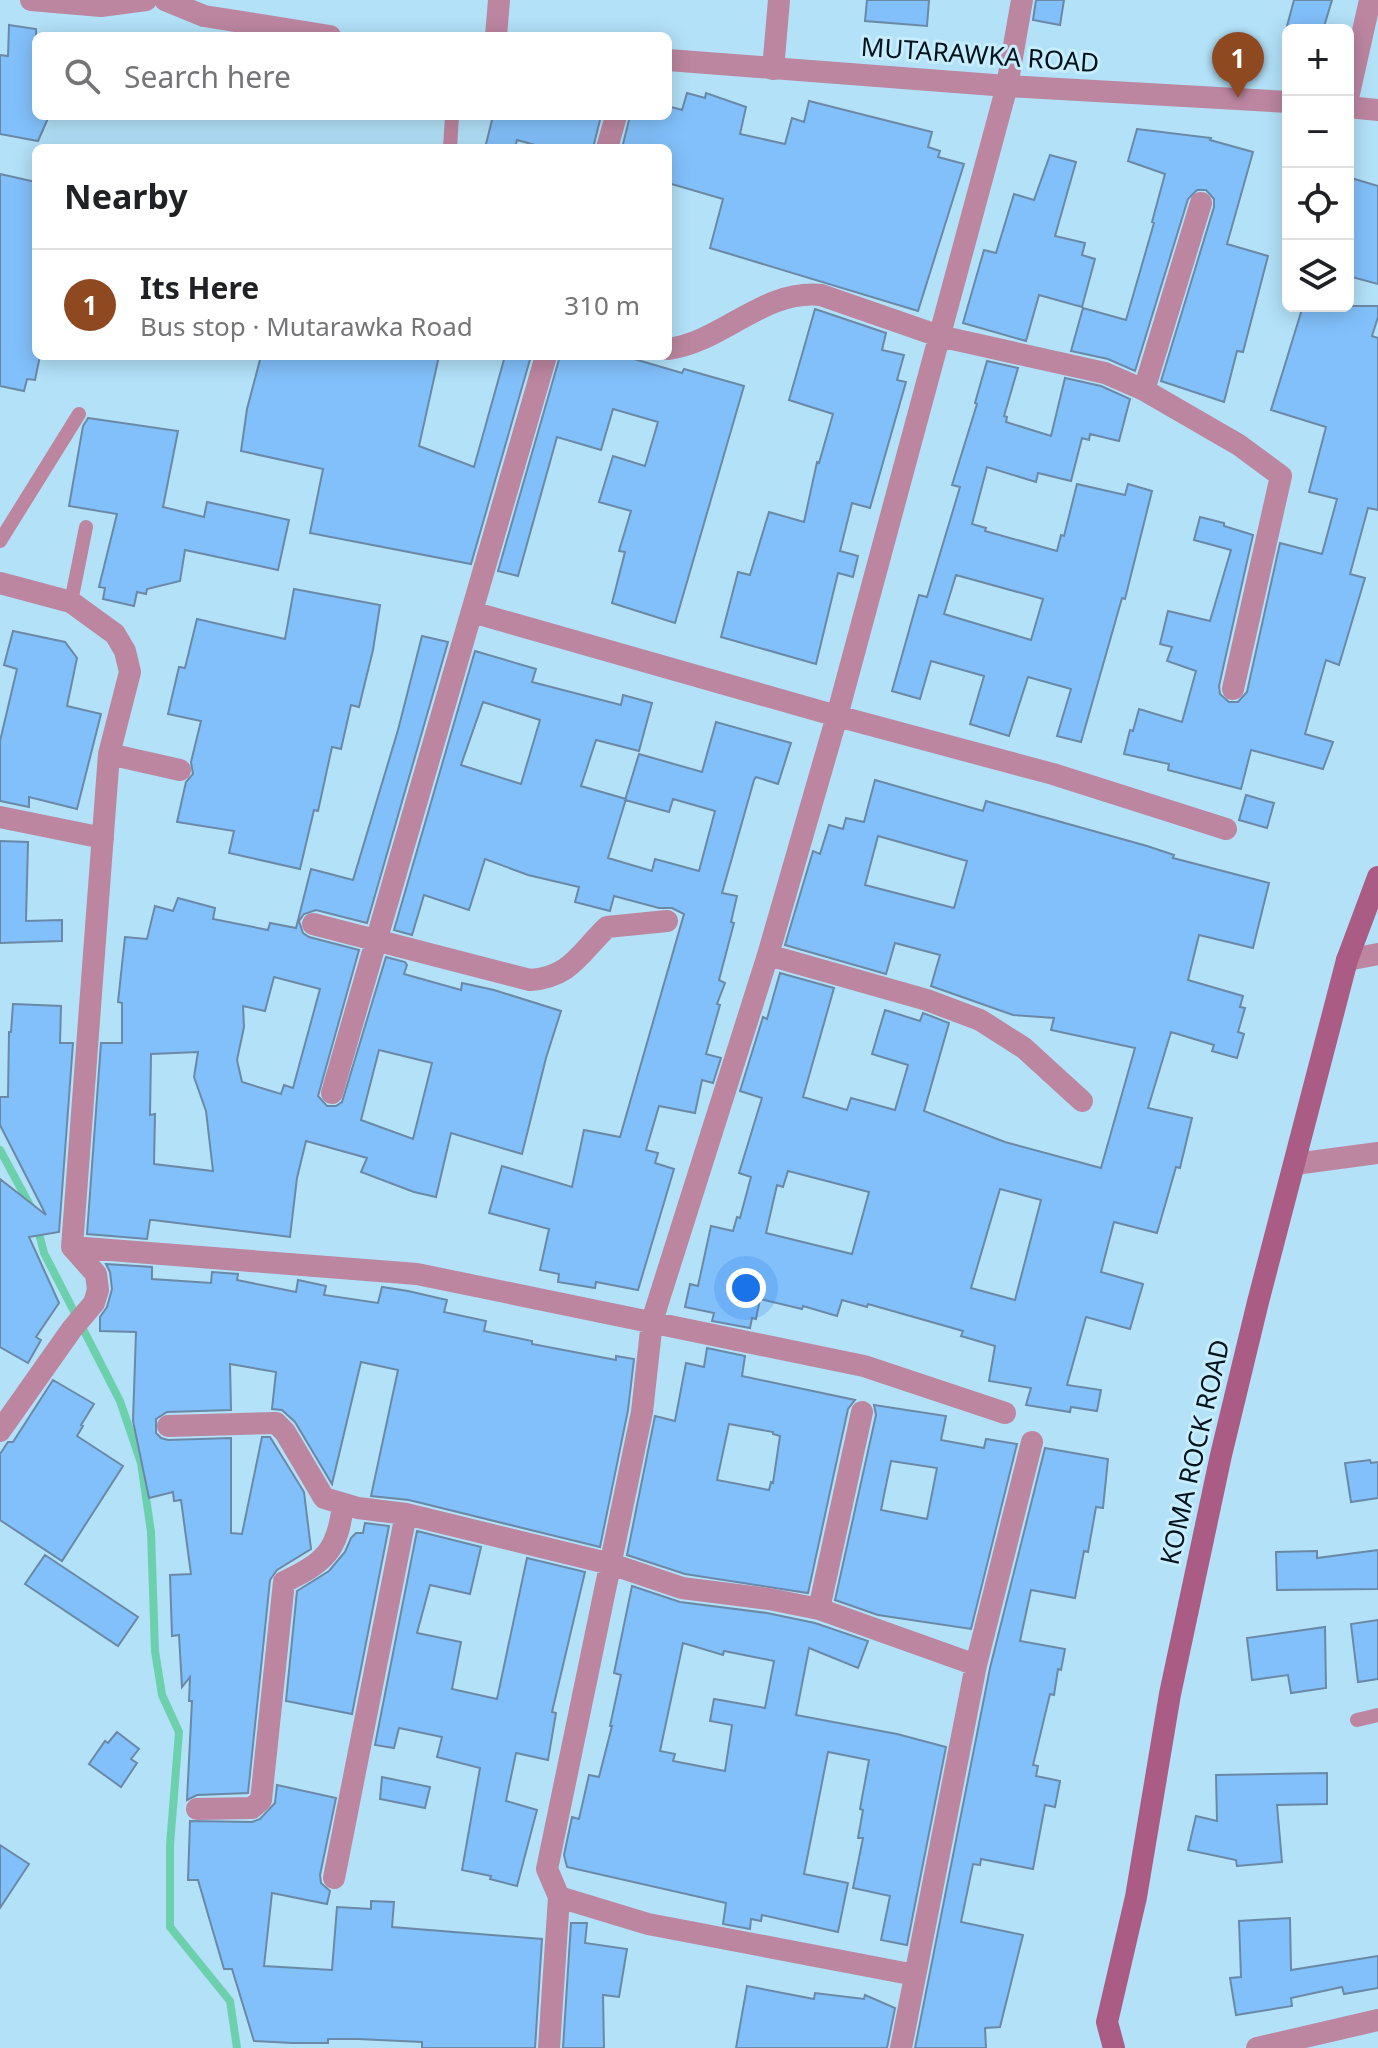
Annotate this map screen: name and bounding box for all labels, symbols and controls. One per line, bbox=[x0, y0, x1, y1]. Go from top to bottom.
map controls bbox=[1282, 24, 1354, 312]
button: + bbox=[1282, 24, 1354, 96]
street label: MUTARAWKA ROAD bbox=[860, 28, 1100, 80]
search box bbox=[32, 32, 672, 120]
pin: 1 bbox=[1212, 32, 1264, 98]
icon: search bbox=[60, 54, 104, 98]
text: Search here bbox=[124, 56, 291, 97]
button: − bbox=[1282, 96, 1354, 168]
button: locate bbox=[1282, 168, 1354, 240]
text: Nearby bbox=[64, 173, 188, 219]
button: layers bbox=[1282, 240, 1354, 312]
text: Its Here bbox=[140, 267, 259, 308]
text: 1 bbox=[83, 287, 97, 323]
text: 310 m bbox=[564, 287, 640, 323]
text: Bus stop · Mutarawka Road bbox=[140, 308, 473, 344]
your location bbox=[726, 1268, 766, 1308]
street label: KOMA ROCK ROAD bbox=[1151, 1336, 1237, 1568]

